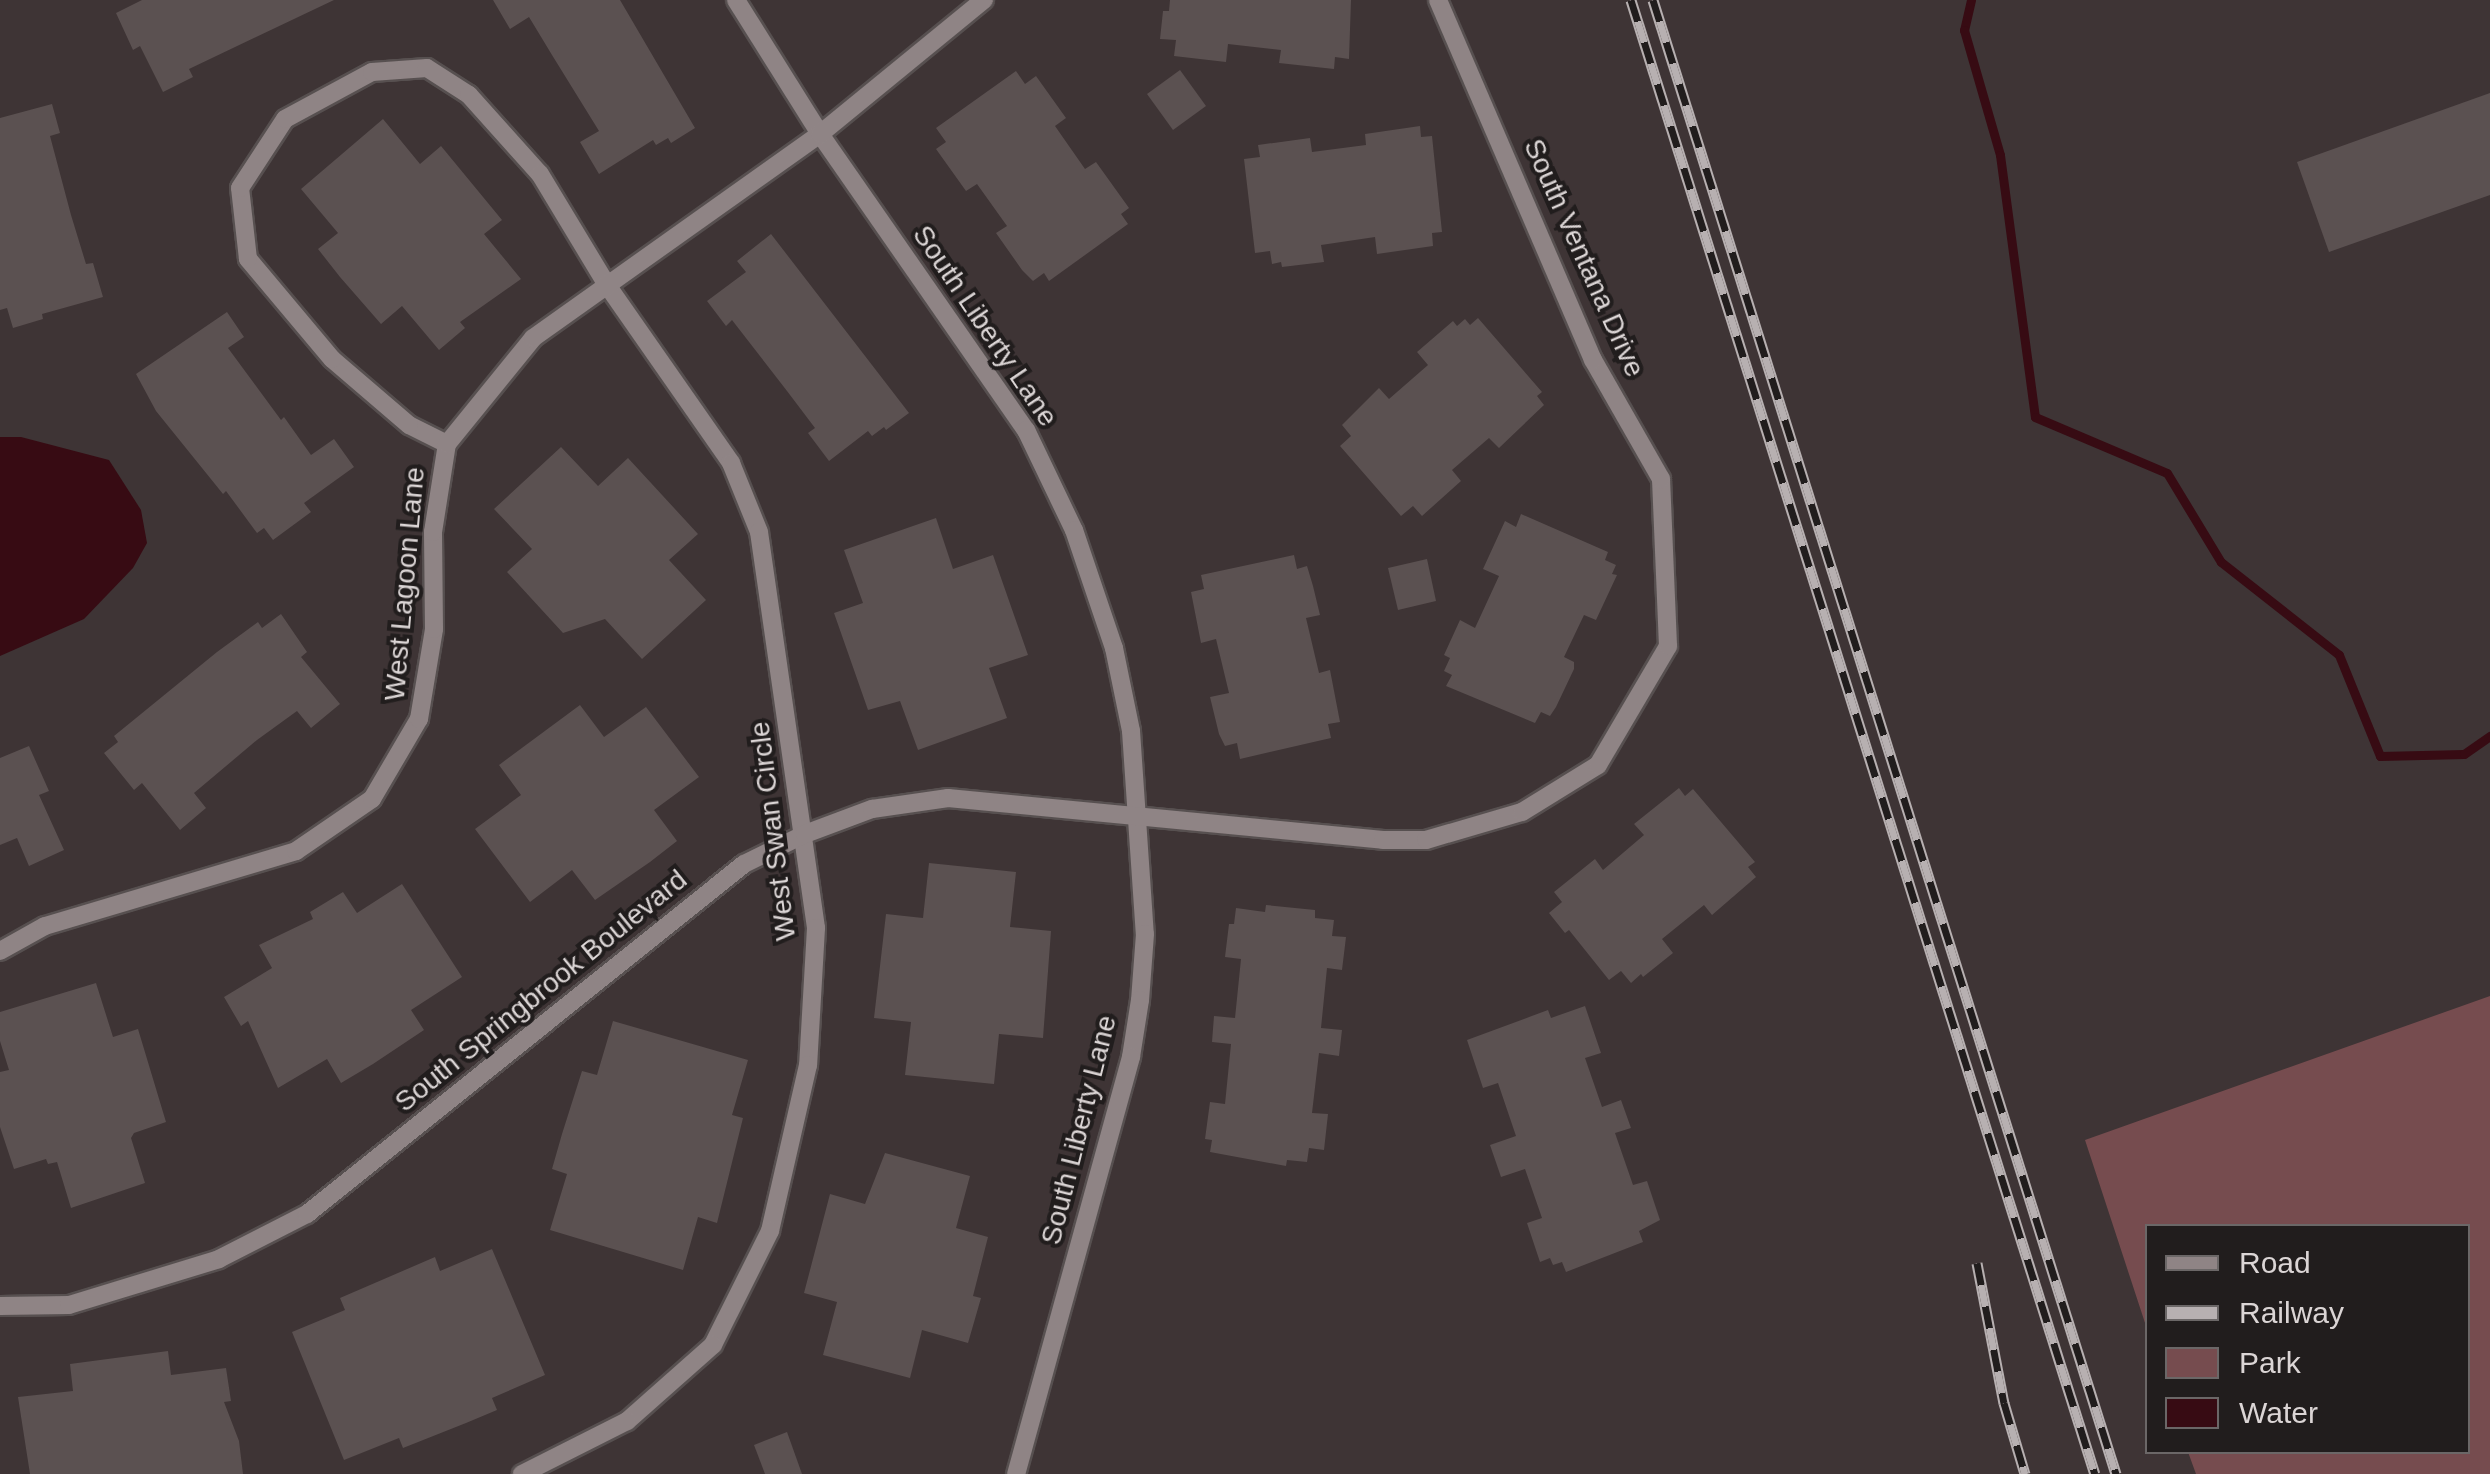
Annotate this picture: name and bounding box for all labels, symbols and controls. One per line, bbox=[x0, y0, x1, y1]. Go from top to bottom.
street label: South Ventana Drive bbox=[1516, 134, 1652, 382]
street label: South Liberty Lane bbox=[905, 219, 1065, 433]
street label: West Lagoon Lane bbox=[378, 466, 432, 702]
street label: West Swan Circle bbox=[743, 720, 803, 942]
street label: South Springbrook Boulevard bbox=[388, 863, 694, 1119]
street label: South Liberty Lane bbox=[1034, 1012, 1124, 1248]
legend bbox=[2145, 1224, 2470, 1454]
text: Road bbox=[2239, 1246, 2311, 1279]
text: Railway bbox=[2239, 1296, 2344, 1329]
text: Park bbox=[2239, 1346, 2301, 1379]
text: Water bbox=[2239, 1396, 2318, 1429]

